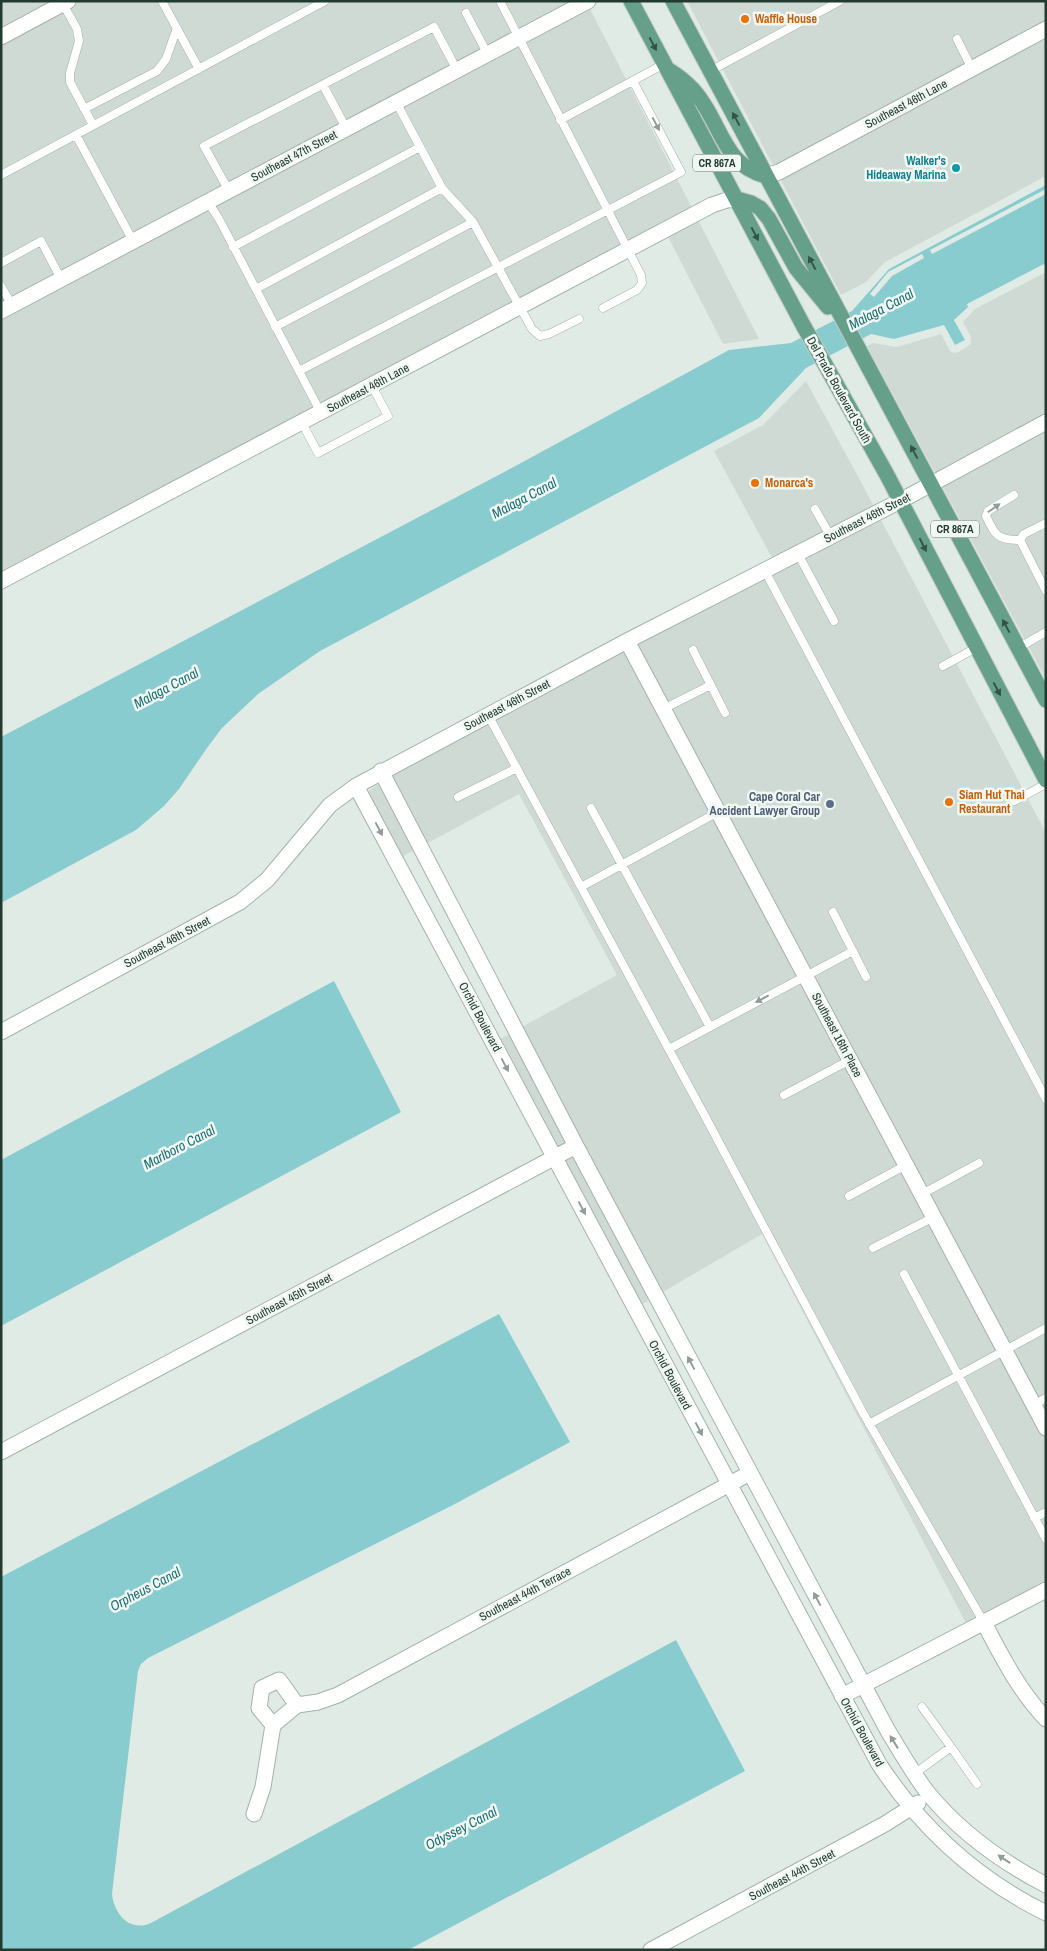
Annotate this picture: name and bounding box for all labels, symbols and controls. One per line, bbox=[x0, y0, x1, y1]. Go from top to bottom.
place label: Waffle House bbox=[755, 11, 817, 27]
marker: Waffle House bbox=[739, 13, 751, 25]
one-way arrow bbox=[649, 38, 658, 51]
street label: Southeast 46th Lane bbox=[862, 76, 950, 132]
one-way arrow bbox=[732, 112, 740, 127]
one-way arrow bbox=[651, 117, 660, 131]
street label: Southeast 47th Street bbox=[248, 126, 340, 185]
place label: Walker's Hideaway Marina bbox=[866, 153, 947, 183]
road number: CR 867A bbox=[693, 154, 741, 172]
marker: Walker's Hideaway Marina bbox=[950, 162, 962, 174]
one-way arrow bbox=[751, 227, 759, 241]
one-way arrow bbox=[808, 256, 816, 271]
water label: Malaga Canal bbox=[846, 284, 917, 334]
street label: Del Prado Boulevard South bbox=[803, 334, 875, 446]
street label: Southeast 46th Lane bbox=[324, 360, 412, 416]
one-way arrow bbox=[909, 445, 918, 459]
water label: Malaga Canal bbox=[489, 473, 560, 523]
place label: Monarca's bbox=[765, 475, 814, 491]
marker: Monarca's bbox=[749, 477, 761, 489]
street label: Southeast 46th Street bbox=[821, 489, 913, 547]
one-way arrow bbox=[987, 503, 1001, 513]
road number: CR 867A bbox=[931, 520, 979, 538]
one-way arrow bbox=[919, 537, 927, 552]
one-way arrow bbox=[1002, 619, 1010, 634]
water label: Malaga Canal bbox=[131, 663, 202, 713]
street label: Southeast 46th Street bbox=[461, 675, 553, 734]
one-way arrow bbox=[993, 682, 1002, 696]
place label: Siam Hut Thai Restaurant bbox=[959, 787, 1025, 817]
place label: Cape Coral Car Accident Lawyer Group bbox=[710, 789, 820, 819]
marker: Siam Hut Thai Restaurant bbox=[943, 796, 955, 808]
marker: Cape Coral Car Accident Lawyer Group bbox=[824, 798, 836, 810]
one-way arrow bbox=[375, 822, 383, 836]
street label: Southeast 46th Street bbox=[121, 912, 213, 971]
street label: Orchid Boulevard bbox=[455, 979, 505, 1055]
street label: Southeast 16th Place bbox=[808, 990, 866, 1080]
one-way arrow bbox=[755, 995, 770, 1003]
one-way arrow bbox=[501, 1057, 509, 1072]
water label: Marlboro Canal bbox=[140, 1120, 218, 1173]
one-way arrow bbox=[578, 1201, 586, 1215]
street label: Southeast 45th Street bbox=[243, 1269, 335, 1328]
street label: Orchid Boulevard bbox=[645, 1337, 695, 1413]
one-way arrow bbox=[687, 1356, 695, 1370]
one-way arrow bbox=[695, 1422, 703, 1436]
water label: Orpheus Canal bbox=[107, 1563, 184, 1615]
street label: Southeast 44th Terrace bbox=[476, 1563, 574, 1625]
one-way arrow bbox=[813, 1592, 821, 1606]
street label: Orchid Boulevard bbox=[836, 1695, 888, 1769]
one-way arrow bbox=[890, 1735, 899, 1748]
water label: Odyssey Canal bbox=[422, 1802, 500, 1854]
street label: Southeast 44th Street bbox=[746, 1845, 838, 1904]
one-way arrow bbox=[997, 1854, 1011, 1864]

